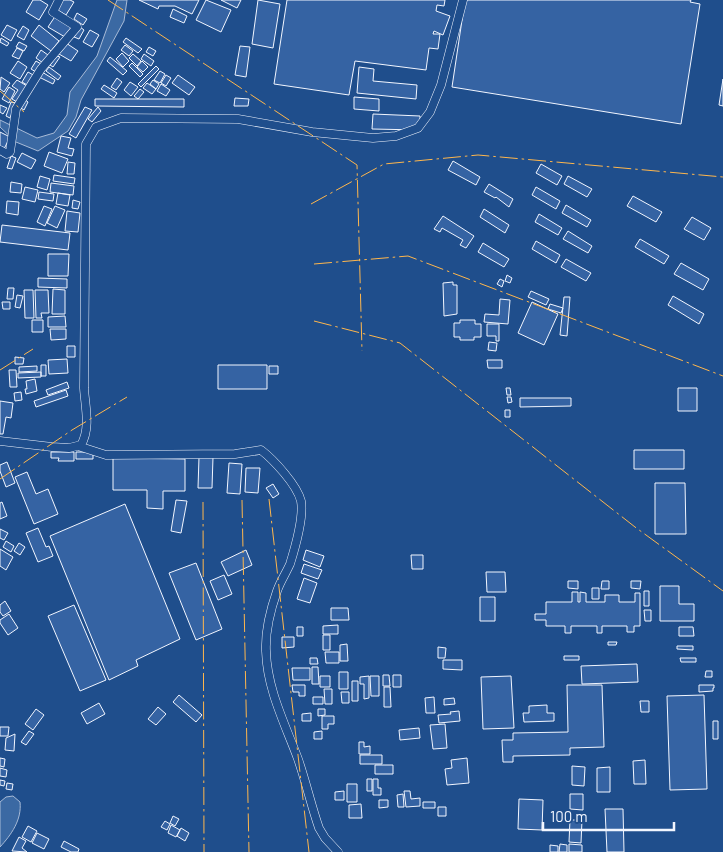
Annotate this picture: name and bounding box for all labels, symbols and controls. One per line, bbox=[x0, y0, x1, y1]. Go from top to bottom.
scale bar bbox=[543, 800, 674, 832]
text: 100 m bbox=[550, 807, 588, 825]

